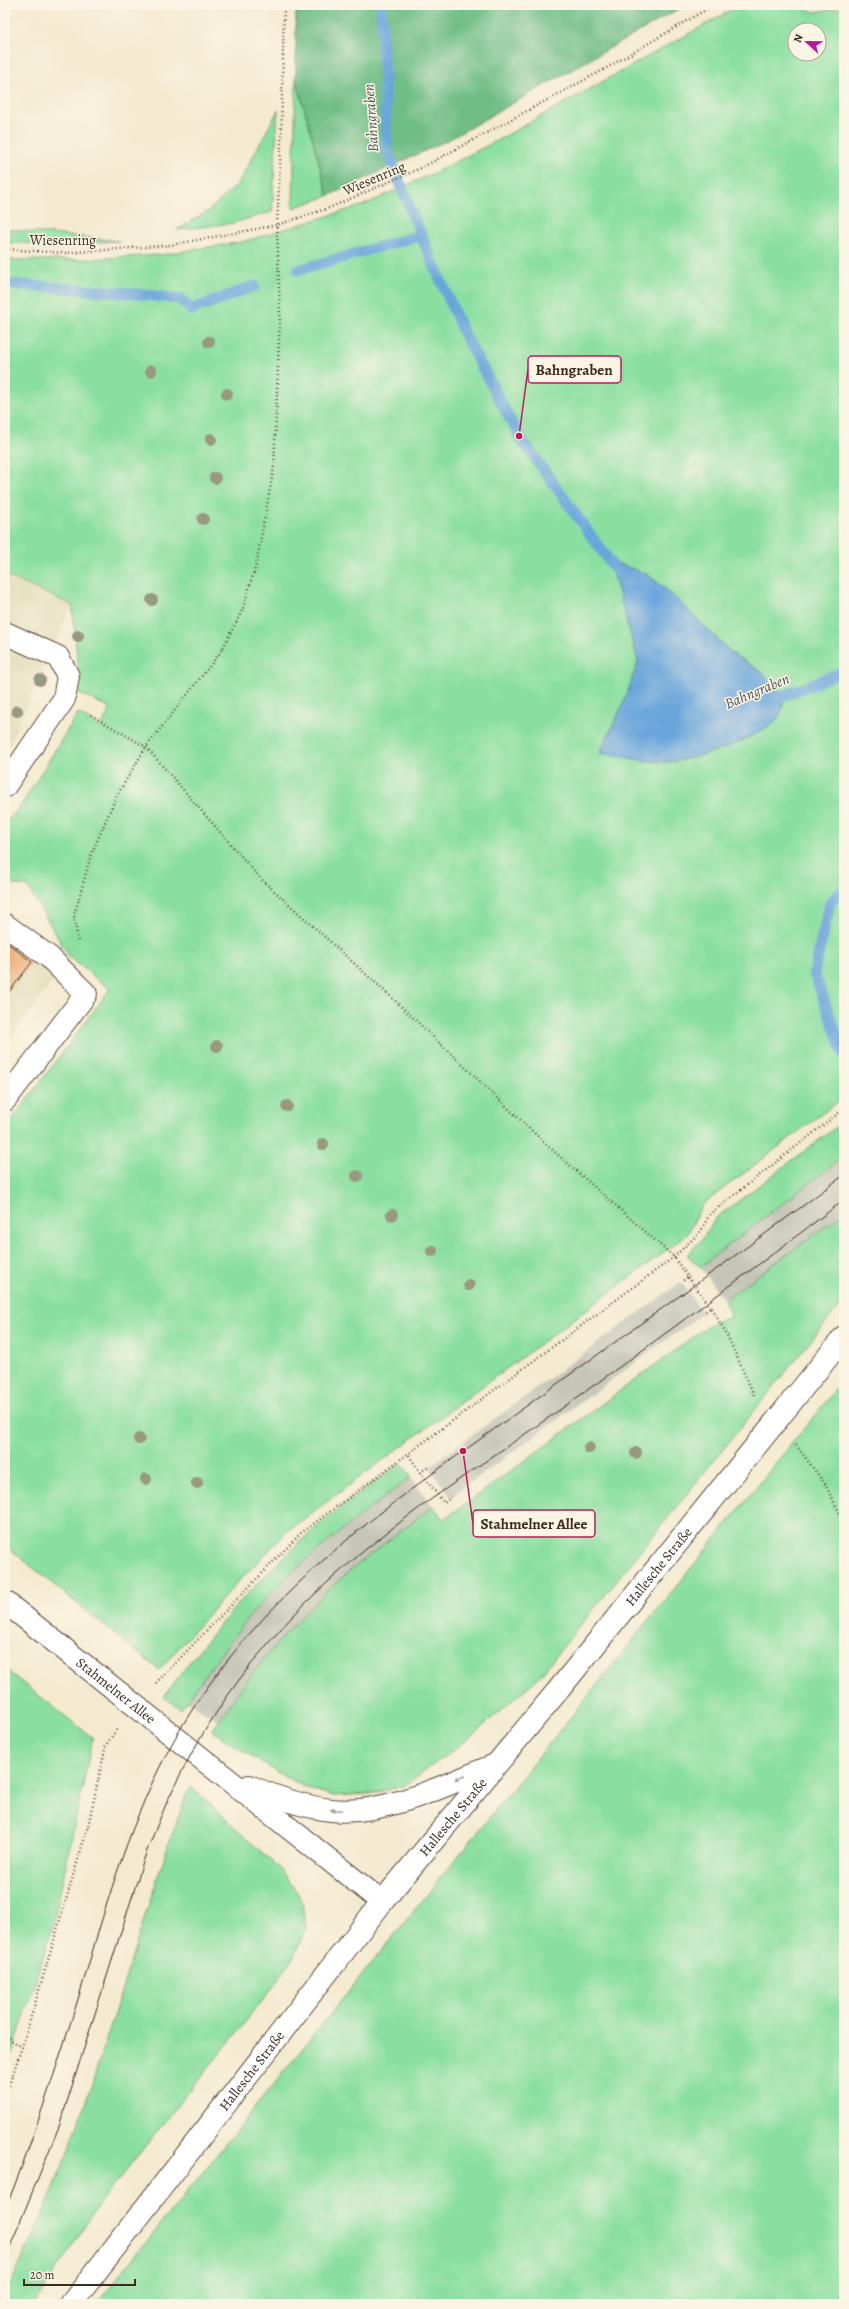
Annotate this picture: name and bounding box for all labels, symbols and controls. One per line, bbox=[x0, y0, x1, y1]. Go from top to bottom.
north arrow bbox=[787, 22, 827, 62]
text: N bbox=[790, 32, 807, 45]
water label: Bahngraben bbox=[359, 83, 383, 153]
street label: Wiesenring bbox=[339, 157, 408, 201]
street label: Wiesenring bbox=[29, 231, 96, 250]
callout: Bahngraben bbox=[528, 356, 621, 383]
text: Bahngraben bbox=[535, 360, 613, 380]
water label: Bahngraben bbox=[722, 668, 792, 714]
callout: Stahmelner Allee bbox=[473, 1510, 595, 1537]
text: Stahmelner Allee bbox=[481, 1514, 588, 1534]
street label: Hallesche Straße bbox=[621, 1523, 696, 1610]
street label: Stahmelner Allee bbox=[72, 1653, 160, 1728]
street label: Hallesche Straße bbox=[415, 1774, 491, 1860]
one-way arrow bbox=[454, 1776, 466, 1782]
one-way arrow bbox=[330, 1806, 342, 1813]
street label: Hallesche Straße bbox=[215, 2027, 289, 2115]
scale bar bbox=[24, 2261, 135, 2287]
text: 20 m bbox=[30, 2267, 54, 2283]

